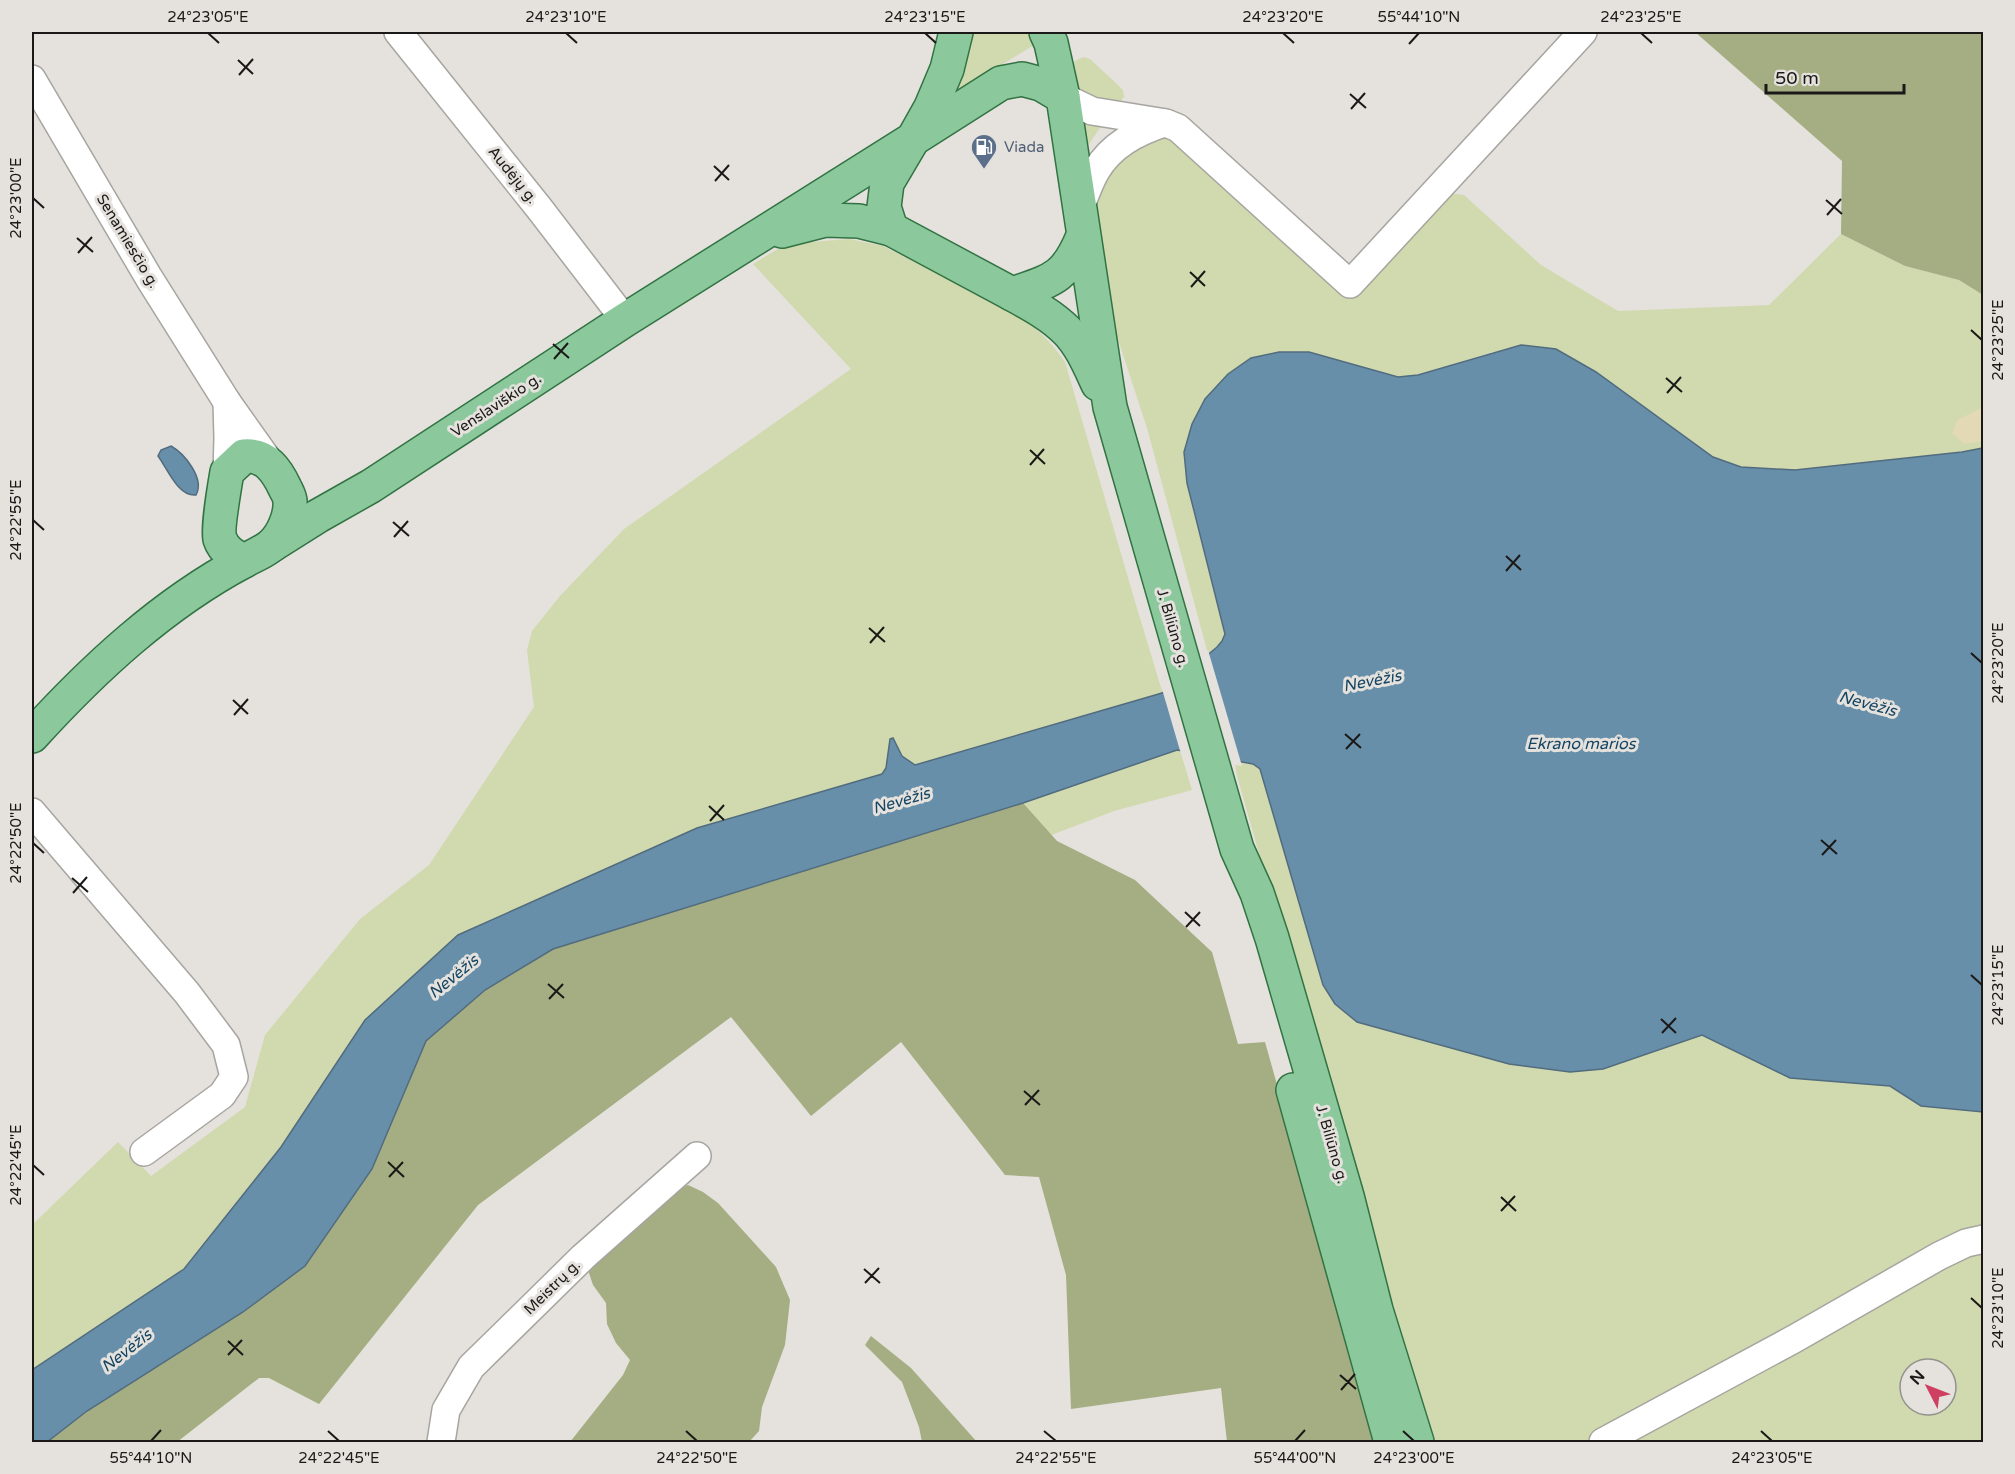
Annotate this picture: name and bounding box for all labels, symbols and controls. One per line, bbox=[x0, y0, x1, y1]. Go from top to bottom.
text: 24°23'05"E bbox=[167, 8, 249, 26]
text: 24°23'10"E bbox=[525, 8, 607, 26]
text: 24°23'15"E bbox=[884, 8, 966, 26]
text: 24°23'20"E bbox=[1242, 8, 1324, 26]
text: 55°44'10"N bbox=[1378, 8, 1460, 26]
text: 24°23'25"E bbox=[1600, 8, 1682, 26]
scale bar bbox=[1766, 57, 1904, 95]
text: 50 m bbox=[1775, 67, 1819, 89]
fuel station icon: Viada bbox=[969, 132, 999, 170]
place label: Viada bbox=[1004, 138, 1044, 156]
street label: Audėjų g. bbox=[485, 143, 541, 207]
text: 24°23'00"E bbox=[7, 157, 25, 239]
street label: Senamiesčio g. bbox=[93, 191, 163, 291]
text: 24°23'25"E bbox=[1989, 299, 2007, 381]
street label: Venslaviškio g. bbox=[448, 369, 544, 441]
text: 24°22'55"E bbox=[7, 479, 25, 561]
street label: J. Biliūno g. bbox=[1153, 587, 1193, 669]
text: 24°23'20"E bbox=[1989, 622, 2007, 704]
water label: Nevėžis bbox=[1341, 665, 1404, 696]
water label: Nevėžis bbox=[1837, 687, 1900, 722]
water label: Ekrano marios bbox=[1527, 734, 1637, 754]
water label: Nevėžis bbox=[870, 783, 933, 819]
text: 24°22'50"E bbox=[7, 802, 25, 884]
text: 24°23'15"E bbox=[1989, 944, 2007, 1026]
water label: Nevėžis bbox=[425, 950, 484, 1003]
street label: J. Biliūno g. bbox=[1312, 1103, 1352, 1185]
text: 24°22'45"E bbox=[7, 1124, 25, 1206]
street label: Meistrų g. bbox=[520, 1256, 584, 1318]
text: 24°23'10"E bbox=[1989, 1267, 2007, 1349]
water label: Nevėžis bbox=[97, 1324, 157, 1377]
north arrow bbox=[1898, 1357, 1958, 1417]
text: N bbox=[1906, 1366, 1929, 1389]
text: 55°44'10"N bbox=[110, 1449, 192, 1467]
text: 24°22'45"E bbox=[298, 1449, 380, 1467]
text: 24°22'50"E bbox=[656, 1449, 738, 1467]
text: 24°22'55"E bbox=[1015, 1449, 1097, 1467]
text: 55°44'00"N bbox=[1254, 1449, 1336, 1467]
text: 24°23'00"E bbox=[1373, 1449, 1455, 1467]
text: 24°23'05"E bbox=[1731, 1449, 1813, 1467]

